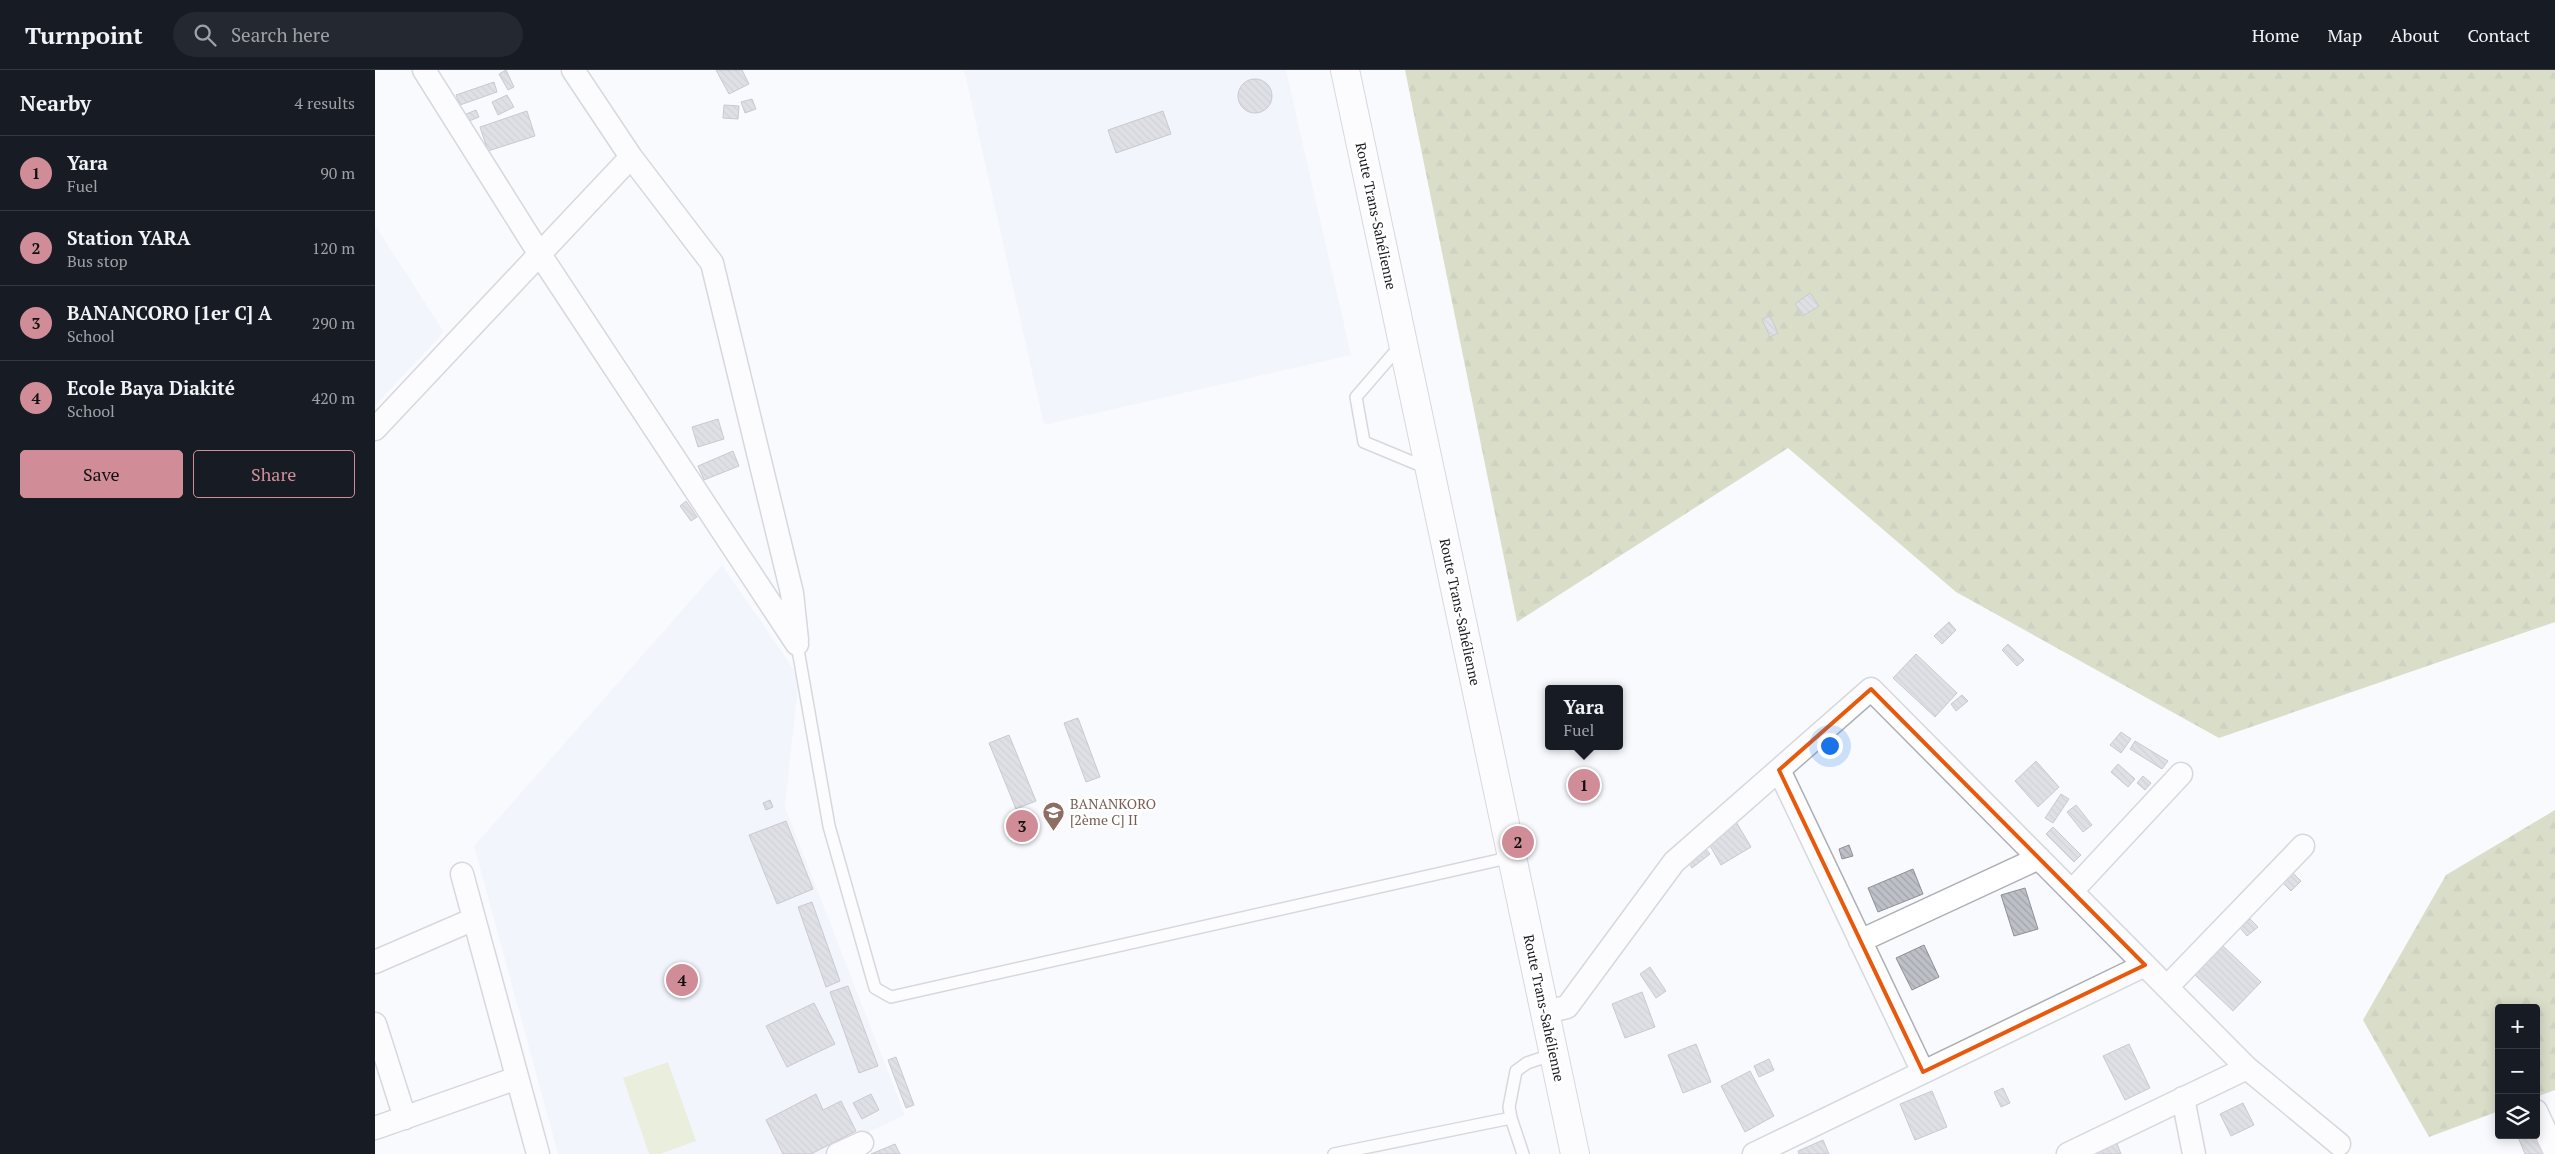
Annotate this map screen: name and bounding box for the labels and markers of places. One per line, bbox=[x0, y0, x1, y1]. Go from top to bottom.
pin: 1 bbox=[1568, 766, 1600, 804]
place label: BANANKORO [2ème C] II bbox=[1070, 794, 1156, 829]
school or university icon: BANANKORO [2ème C] II bbox=[1042, 800, 1066, 831]
pin: 3 bbox=[1006, 807, 1038, 845]
pin: 2 bbox=[1502, 823, 1534, 861]
pin: 4 bbox=[666, 961, 698, 999]

